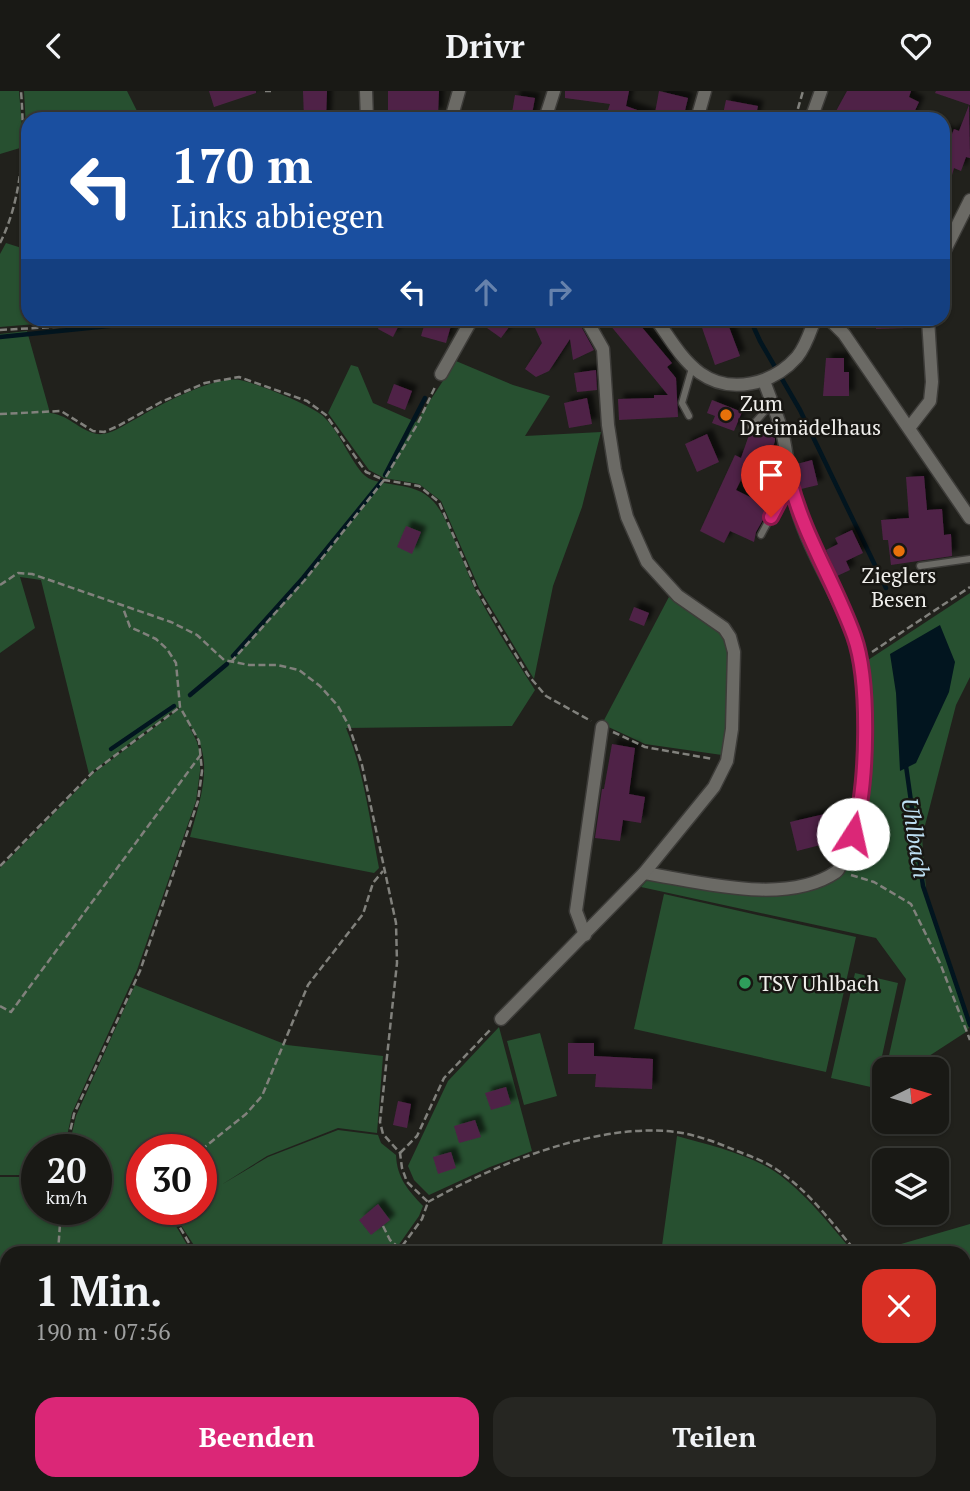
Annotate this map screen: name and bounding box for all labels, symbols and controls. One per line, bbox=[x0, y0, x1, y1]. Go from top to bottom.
text: Drivr bbox=[445, 25, 525, 67]
icon: back bbox=[35, 27, 73, 65]
icon: heart bbox=[897, 27, 935, 65]
text: 170 m bbox=[171, 132, 313, 197]
icon: left bbox=[56, 140, 147, 231]
text: Links abbiegen bbox=[171, 195, 384, 237]
icon: left bbox=[394, 273, 432, 311]
icon: ahead bbox=[467, 273, 505, 311]
icon: right bbox=[540, 273, 578, 311]
place label: Zum Dreimädelhaus bbox=[740, 389, 881, 441]
marker: Zum Dreimädelhaus bbox=[718, 407, 734, 423]
pin bbox=[741, 445, 801, 517]
icon: arrive bbox=[752, 456, 790, 494]
marker: Zieglers Besen bbox=[891, 543, 907, 559]
place label: Zieglers Besen bbox=[862, 561, 936, 613]
water label: Uhlbach bbox=[894, 796, 938, 880]
position arrow bbox=[816, 797, 890, 871]
place label: TSV Uhlbach bbox=[759, 969, 879, 997]
marker: TSV Uhlbach bbox=[737, 975, 753, 991]
north arrow bbox=[872, 1057, 948, 1134]
map controls bbox=[872, 1057, 949, 1225]
speed limit sign: 30 bbox=[126, 1134, 217, 1225]
text: 20 bbox=[47, 1147, 86, 1193]
button: layers bbox=[872, 1148, 949, 1225]
text: km/h bbox=[46, 1185, 87, 1209]
text: 1 Min. bbox=[35, 1262, 163, 1318]
button: close bbox=[862, 1269, 936, 1343]
text: 190 m · 07:56 bbox=[35, 1316, 170, 1347]
button: Beenden bbox=[35, 1397, 479, 1477]
button: Teilen bbox=[493, 1397, 936, 1477]

